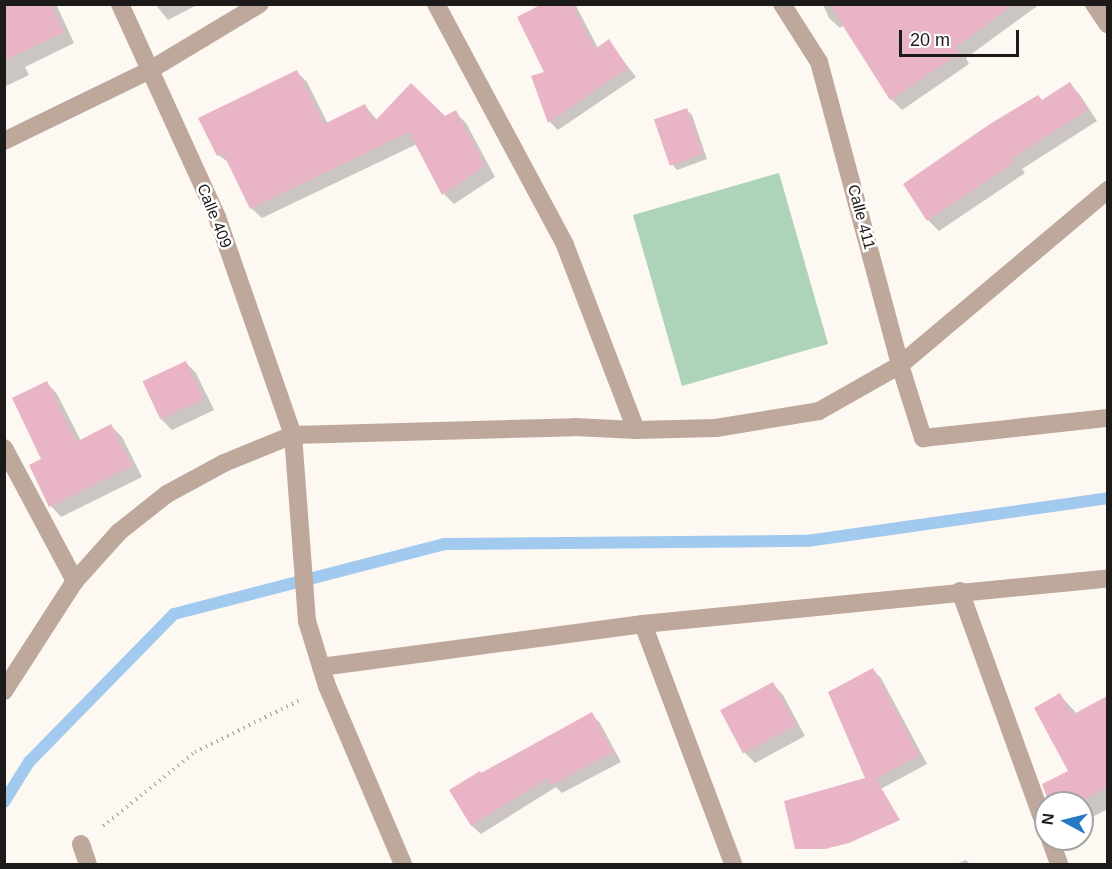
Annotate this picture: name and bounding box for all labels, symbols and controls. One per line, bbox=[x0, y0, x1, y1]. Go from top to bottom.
scale bar bbox=[902, 18, 1022, 56]
text: 20 m bbox=[910, 30, 950, 50]
street label: Calle 409 bbox=[192, 181, 236, 251]
street label: Calle 411 bbox=[843, 182, 879, 252]
north arrow bbox=[1034, 791, 1094, 851]
text: N bbox=[1038, 812, 1057, 826]

